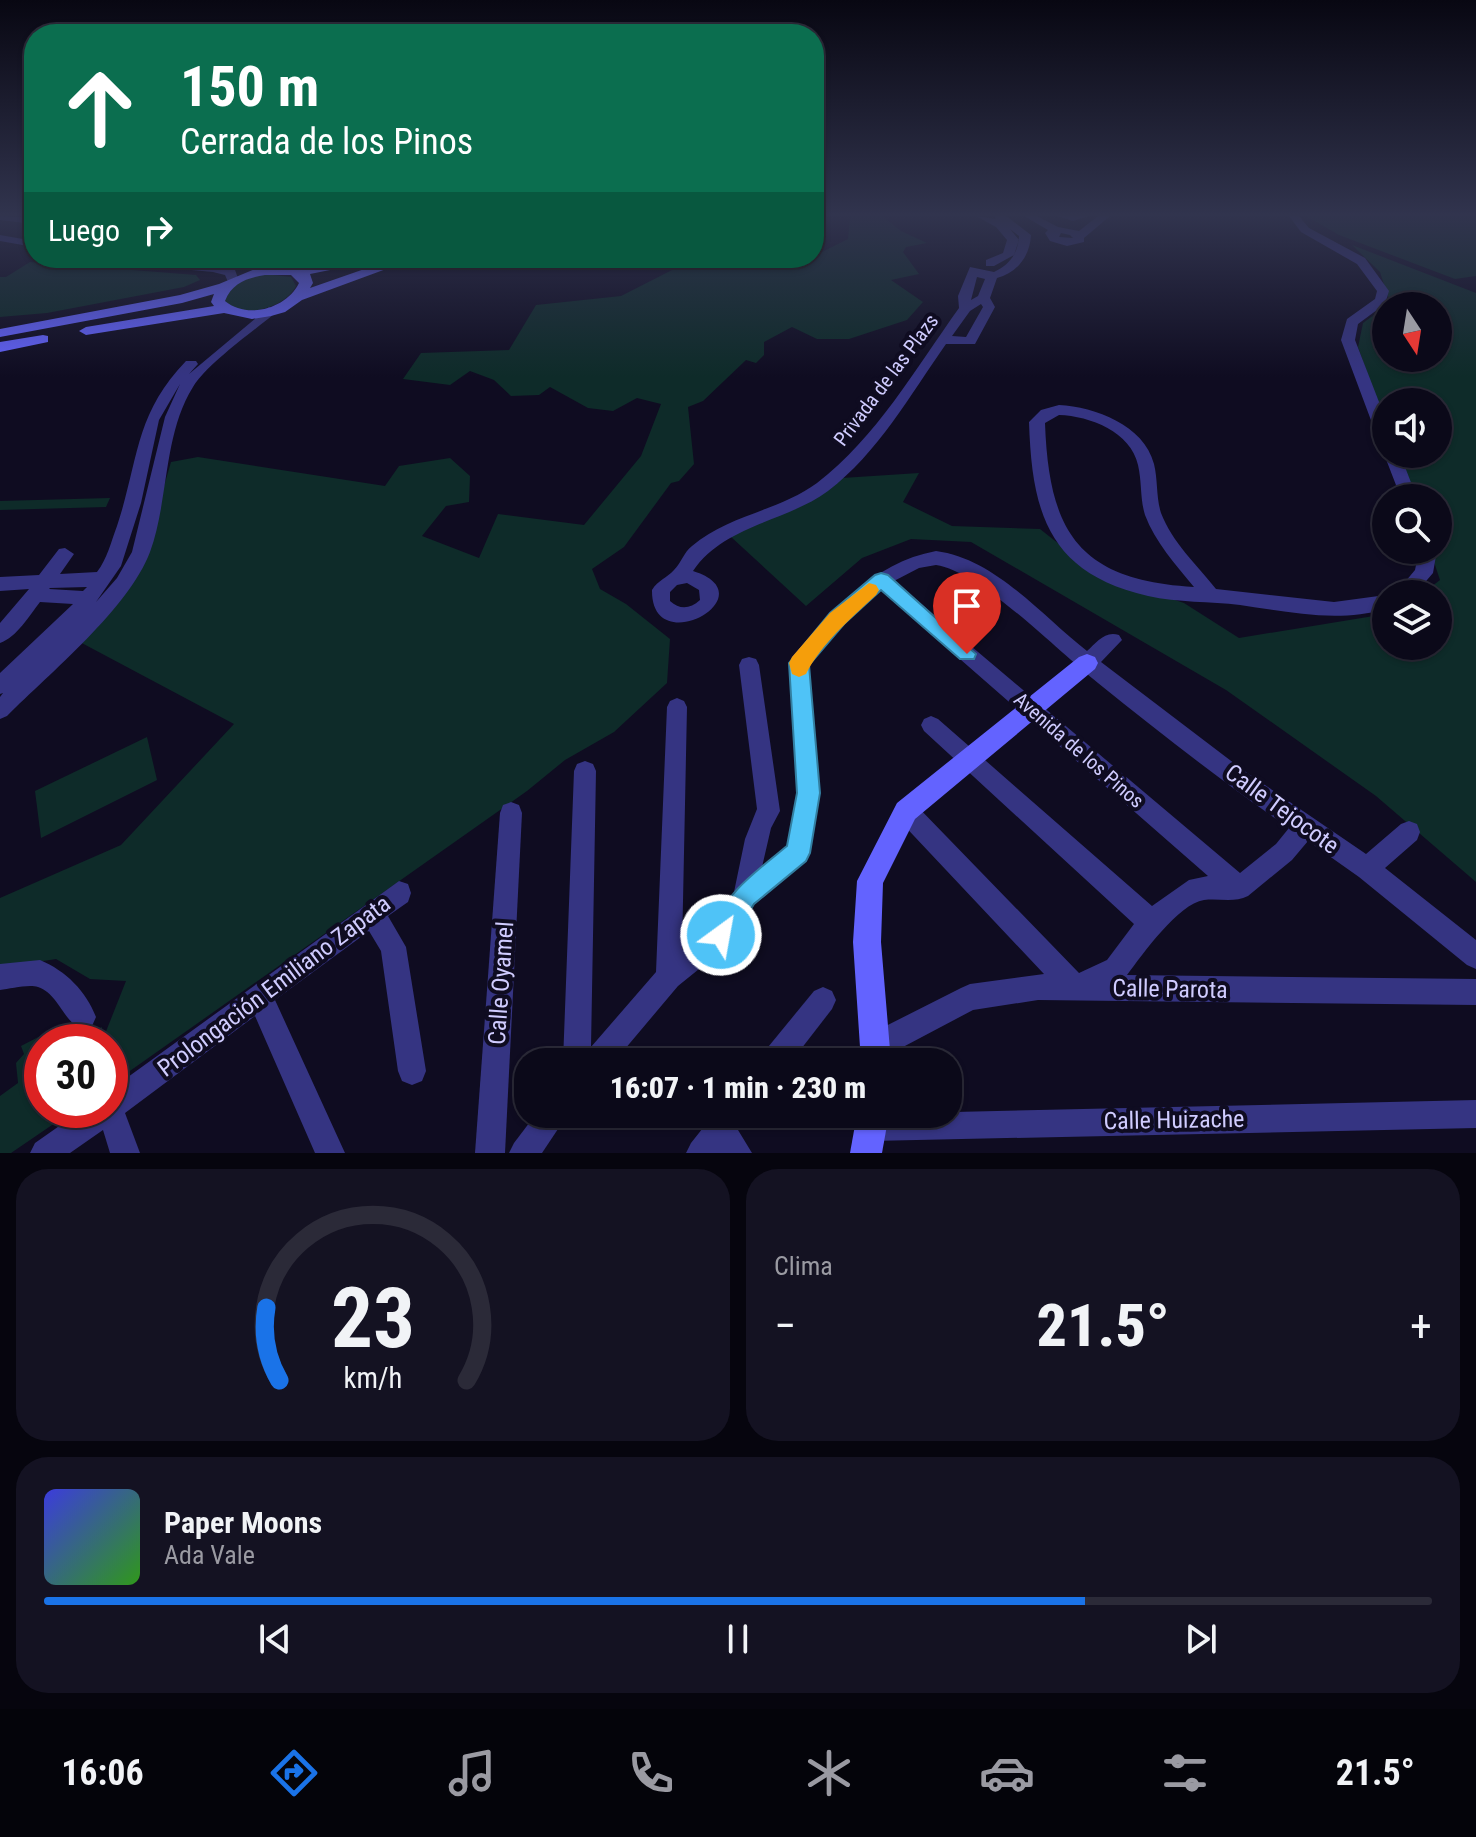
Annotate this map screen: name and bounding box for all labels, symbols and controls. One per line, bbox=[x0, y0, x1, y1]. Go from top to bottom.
text: 150 m bbox=[180, 54, 319, 120]
icon: ahead bbox=[48, 56, 152, 160]
text: Cerrada de los Pinos bbox=[180, 121, 473, 163]
icon: right bbox=[136, 208, 180, 252]
text: Luego bbox=[48, 213, 120, 248]
north arrow bbox=[1372, 292, 1452, 372]
map controls bbox=[1372, 292, 1452, 660]
street label: Privada de las Plazs bbox=[829, 309, 943, 451]
button: sound bbox=[1372, 388, 1452, 468]
button: search bbox=[1372, 484, 1452, 564]
pin bbox=[933, 572, 1001, 654]
button: layers bbox=[1372, 580, 1452, 660]
icon: arrive bbox=[945, 584, 989, 628]
street label: Avenida de los Pinos bbox=[1009, 687, 1149, 813]
street label: Calle Tejocote bbox=[1220, 758, 1344, 860]
street label: Prolongación Emiliano Zapata bbox=[152, 889, 396, 1083]
position arrow bbox=[679, 893, 763, 977]
street label: Calle Oyamel bbox=[483, 920, 519, 1046]
street label: Calle Parota bbox=[1112, 974, 1228, 1004]
speed limit sign: 30 bbox=[24, 1024, 128, 1128]
text: 16:07 · 1 min · 230 m bbox=[610, 1070, 866, 1105]
street label: Calle Huizache bbox=[1103, 1105, 1245, 1135]
text: Clima bbox=[774, 1251, 833, 1281]
text: 23 bbox=[331, 1270, 415, 1367]
text: 21.5° bbox=[1037, 1290, 1170, 1361]
text: − bbox=[774, 1300, 796, 1352]
text: + bbox=[1410, 1300, 1432, 1352]
text: km/h bbox=[344, 1361, 402, 1395]
text: Paper Moons bbox=[164, 1505, 322, 1540]
text: Ada Vale bbox=[164, 1540, 255, 1570]
icon: previous bbox=[253, 1617, 297, 1661]
icon: pause bbox=[716, 1617, 760, 1661]
icon: next bbox=[1179, 1617, 1223, 1661]
icon: directions bbox=[266, 1745, 322, 1801]
icon: music bbox=[444, 1745, 500, 1801]
icon: phone bbox=[623, 1745, 679, 1801]
icon: climate bbox=[801, 1745, 857, 1801]
icon: car bbox=[979, 1745, 1035, 1801]
icon: filters bbox=[1157, 1745, 1213, 1801]
text: 16:06 bbox=[61, 1752, 144, 1794]
text: 21.5° bbox=[1336, 1752, 1415, 1794]

